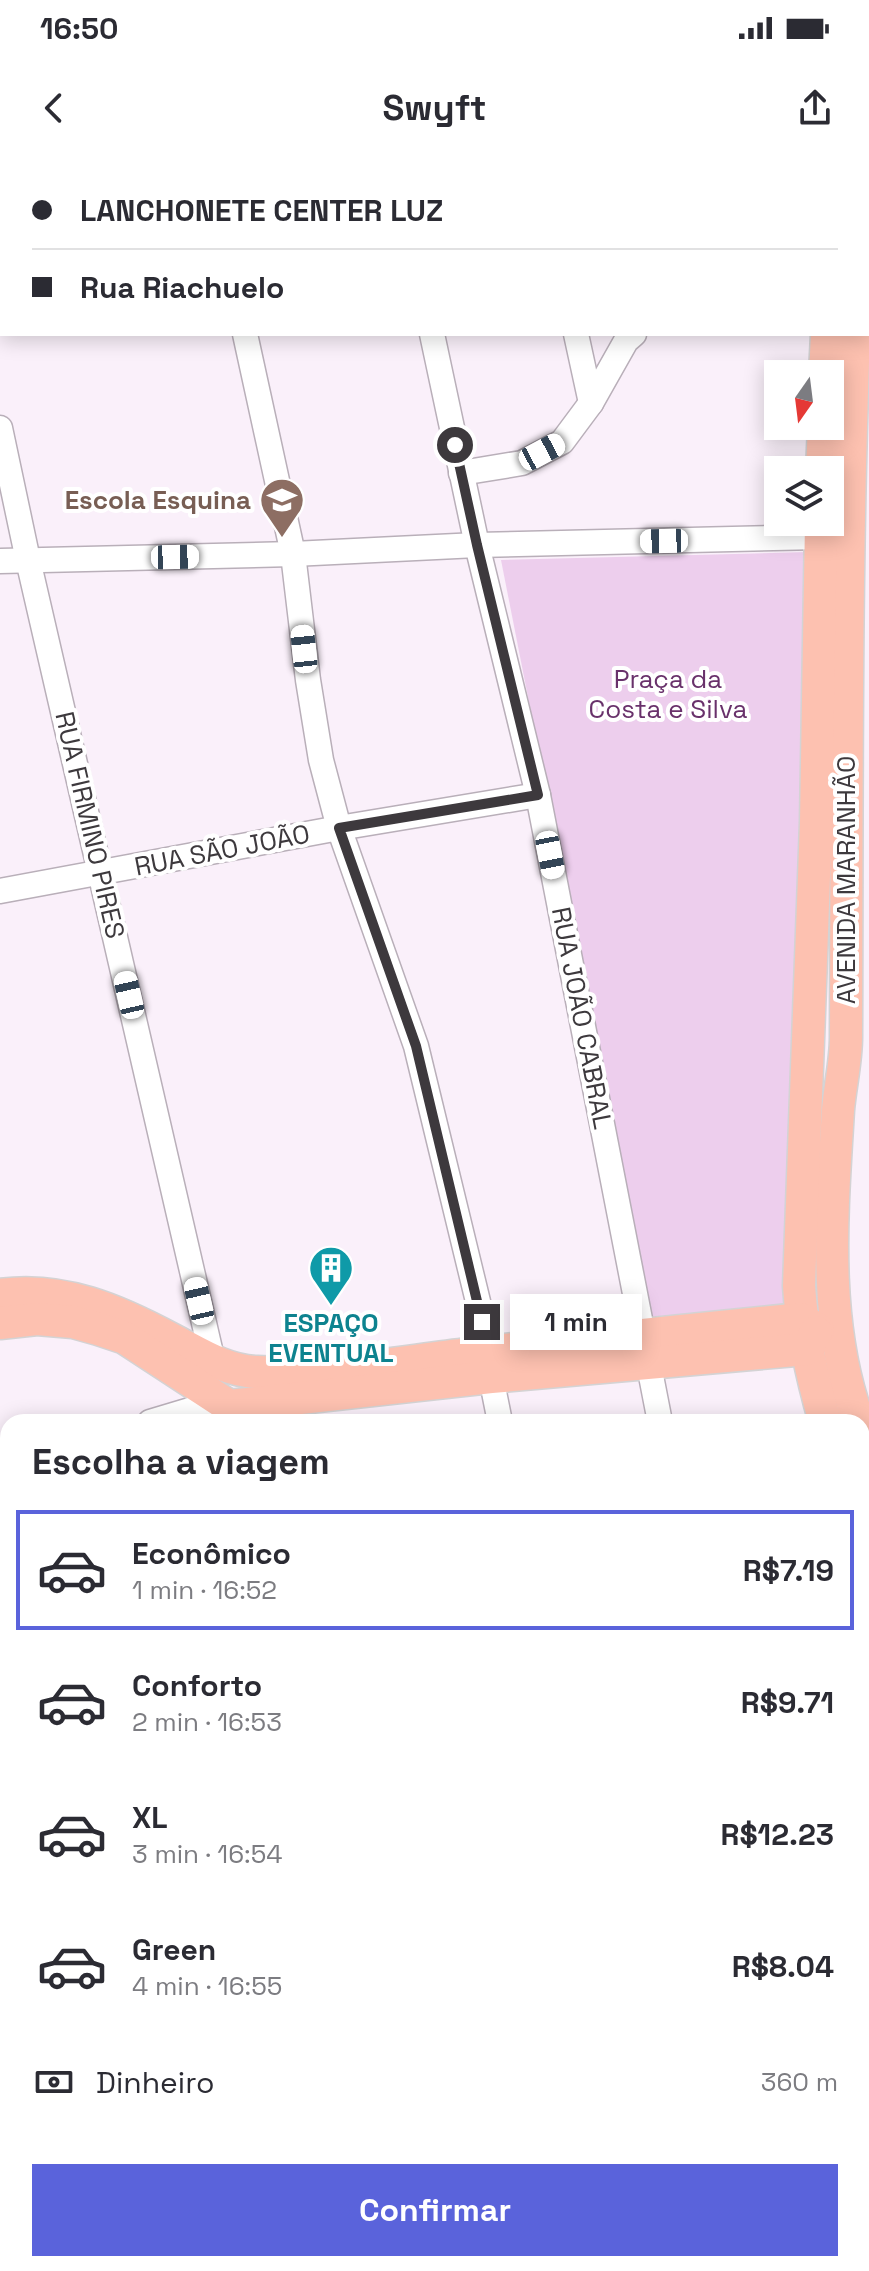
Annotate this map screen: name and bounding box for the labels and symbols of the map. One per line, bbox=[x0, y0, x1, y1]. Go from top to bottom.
north arrow bbox=[764, 360, 844, 440]
route start bbox=[437, 427, 473, 463]
car bbox=[515, 430, 569, 474]
school or university icon: Escola Esquina bbox=[258, 476, 306, 539]
place label: Escola Esquina bbox=[65, 483, 251, 517]
car bbox=[640, 529, 688, 553]
car bbox=[151, 545, 199, 569]
car bbox=[290, 624, 318, 674]
park label: Praça da Costa e Silva bbox=[589, 662, 748, 726]
street label: RUA FIRMINO PIRES bbox=[47, 708, 133, 942]
street label: AVENIDA MARANHÃO bbox=[829, 756, 863, 1004]
street label: RUA SÃO JOÃO bbox=[131, 816, 313, 884]
car bbox=[534, 829, 566, 881]
street label: RUA JOÃO CABRAL bbox=[544, 904, 620, 1132]
car bbox=[112, 969, 146, 1021]
building icon: ESPAÇO EVENTUAL bbox=[307, 1244, 355, 1307]
car bbox=[182, 1275, 216, 1327]
callout: 1 min bbox=[510, 1294, 642, 1350]
route end bbox=[464, 1304, 500, 1340]
place label: ESPAÇO EVENTUAL bbox=[268, 1306, 394, 1370]

